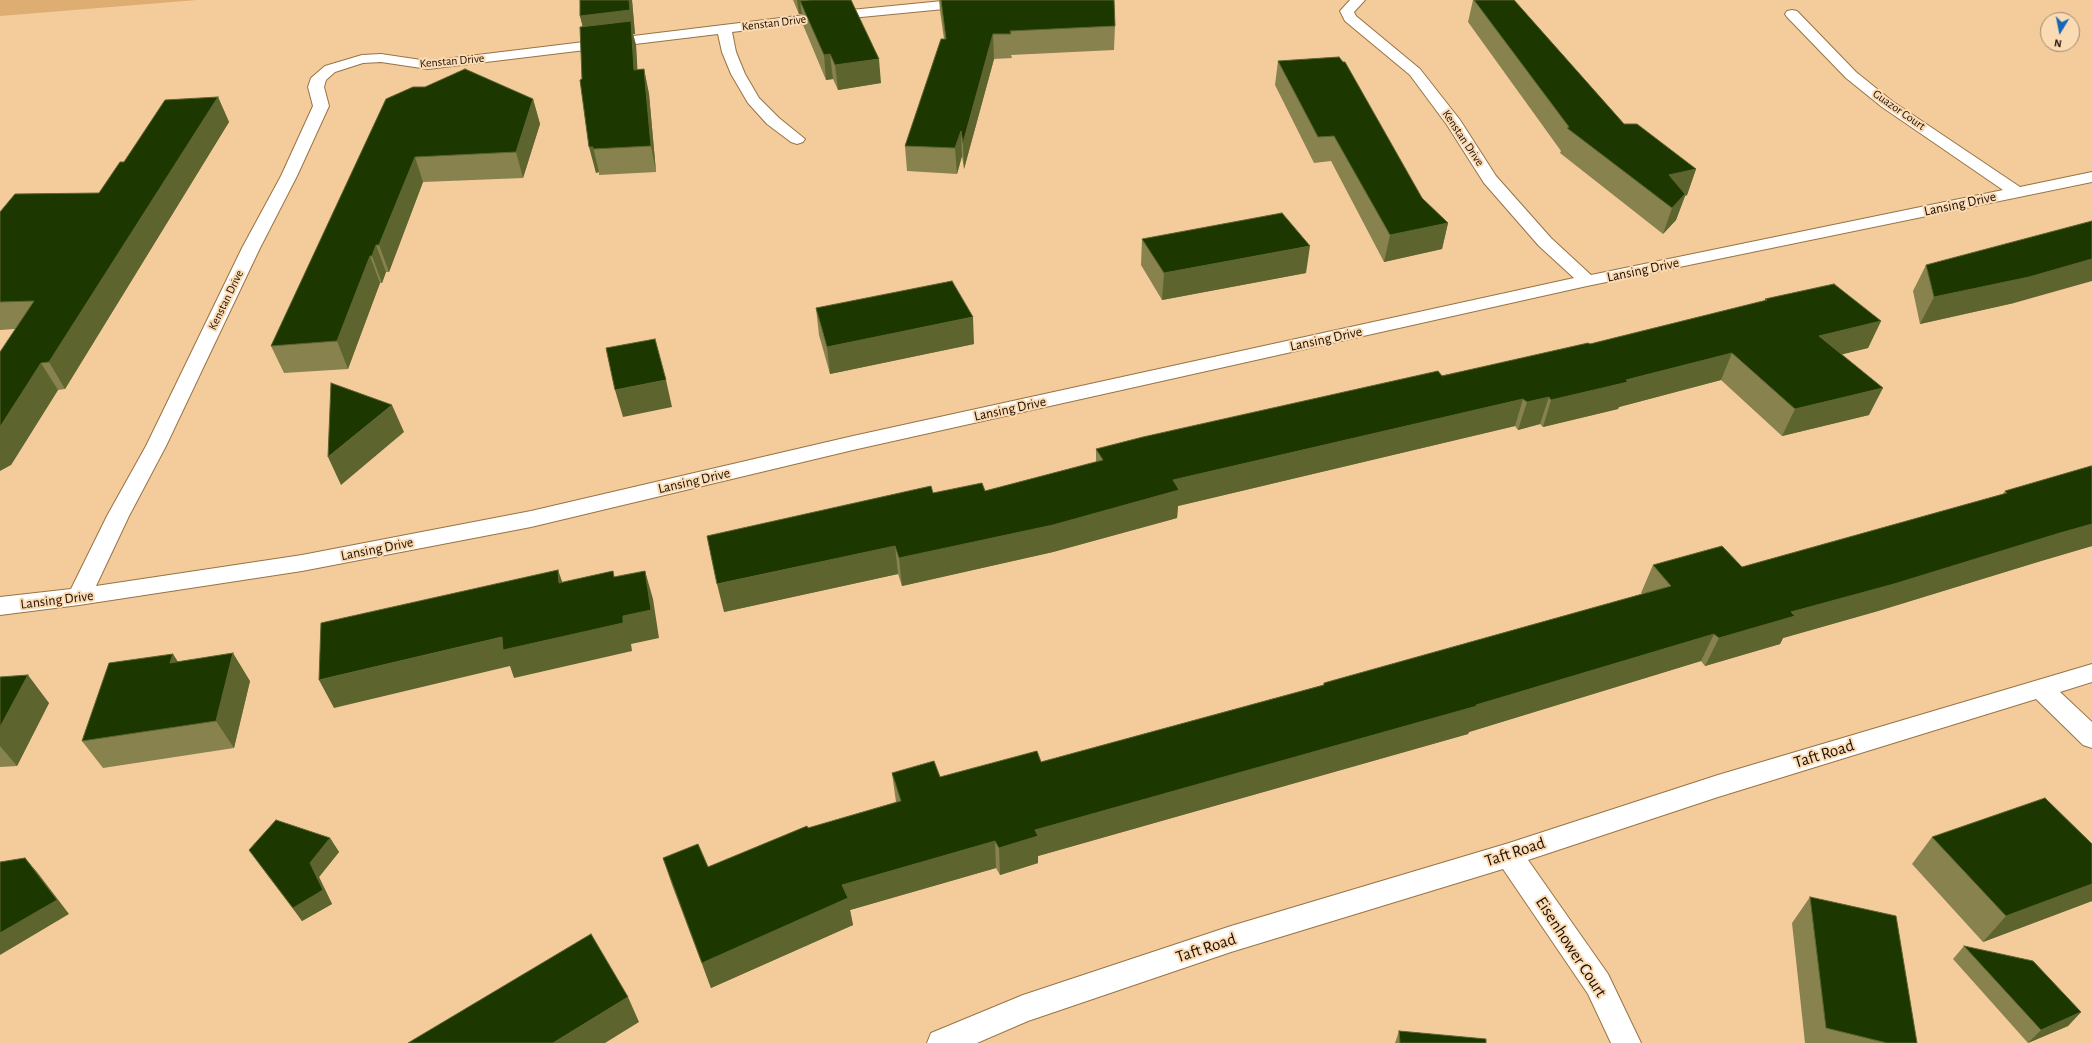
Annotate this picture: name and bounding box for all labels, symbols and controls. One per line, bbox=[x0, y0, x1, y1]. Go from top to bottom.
street label: Kenstan Drive bbox=[741, 12, 807, 34]
north arrow bbox=[2040, 12, 2080, 52]
text: N bbox=[2053, 37, 2063, 49]
street label: Kenstan Drive bbox=[419, 51, 485, 71]
street label: Guazor Court bbox=[1870, 87, 1928, 133]
street label: Kenstan Drive bbox=[1439, 107, 1487, 169]
street label: Lansing Drive bbox=[1922, 188, 1998, 220]
street label: Lansing Drive bbox=[1605, 254, 1681, 286]
street label: Kenstan Drive bbox=[205, 268, 247, 332]
street label: Lansing Drive bbox=[1288, 323, 1364, 355]
street label: Lansing Drive bbox=[972, 393, 1048, 425]
street label: Lansing Drive bbox=[656, 465, 732, 497]
street label: Lansing Drive bbox=[339, 534, 415, 564]
street label: Lansing Drive bbox=[20, 587, 94, 613]
street label: Taft Road bbox=[1791, 735, 1857, 773]
street label: Taft Road bbox=[1482, 833, 1548, 871]
street label: Eisenhower Court bbox=[1531, 893, 1611, 1001]
street label: Taft Road bbox=[1173, 929, 1239, 967]

